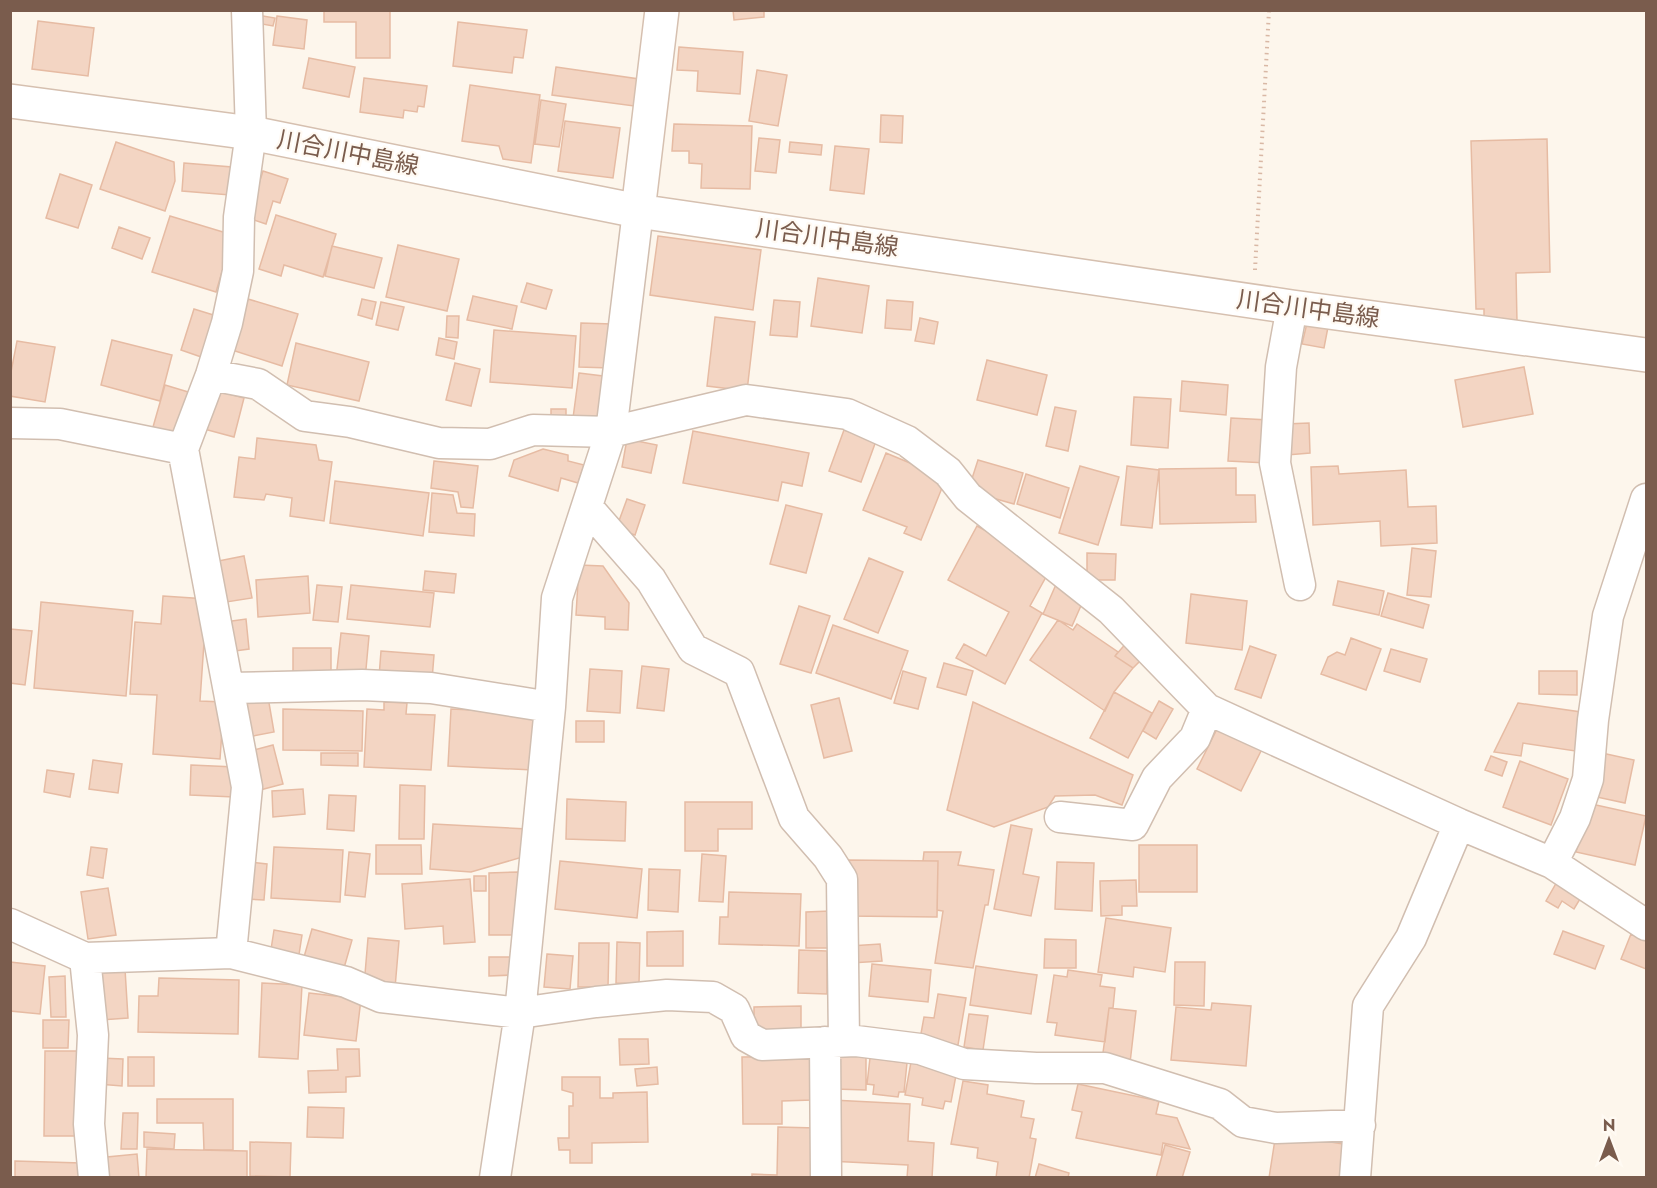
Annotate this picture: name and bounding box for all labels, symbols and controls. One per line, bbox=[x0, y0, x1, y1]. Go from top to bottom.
street label: 川合川中島線 bbox=[274, 122, 422, 183]
street label: 川合川中島線 bbox=[753, 210, 901, 265]
street label: 川合川中島線 bbox=[1234, 281, 1382, 336]
north arrow bbox=[1579, 1110, 1639, 1170]
text: N bbox=[1603, 1114, 1615, 1137]

